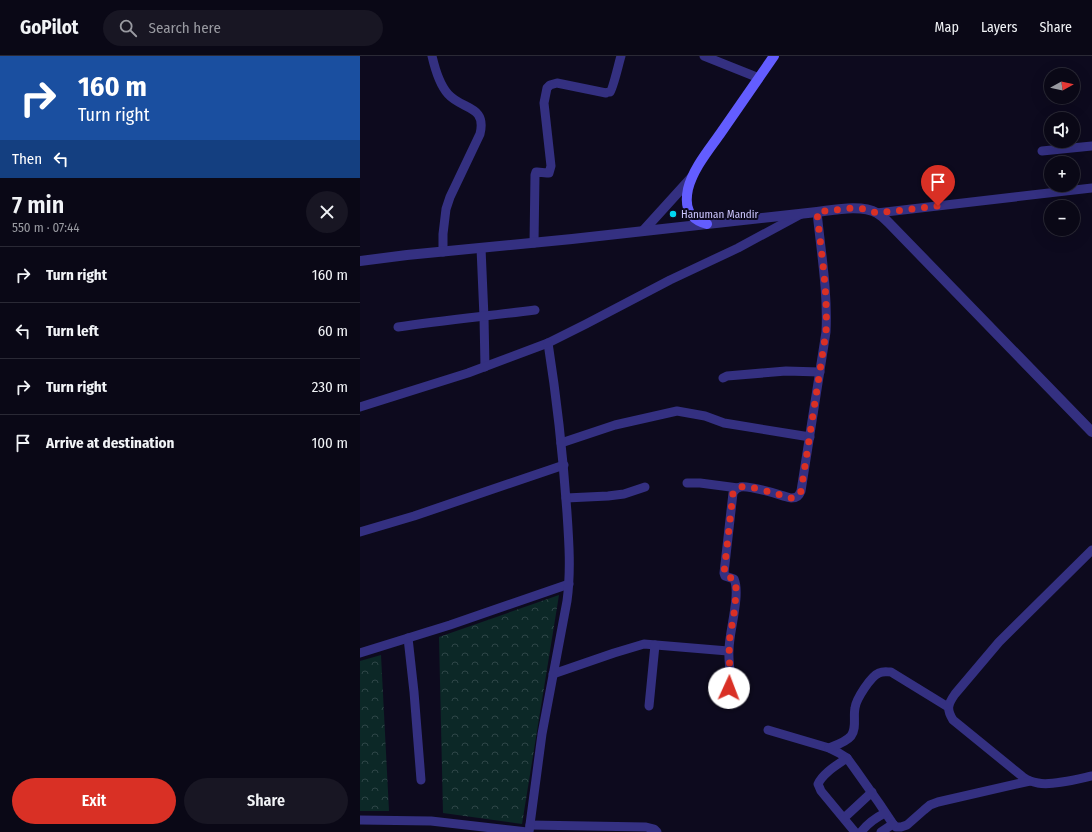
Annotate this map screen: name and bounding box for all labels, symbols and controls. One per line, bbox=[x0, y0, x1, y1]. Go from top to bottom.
search box bbox=[103, 10, 383, 46]
text: GoPilot bbox=[20, 16, 79, 39]
icon: search bbox=[117, 17, 139, 39]
text: Search here bbox=[149, 19, 221, 37]
text: Map bbox=[935, 19, 959, 36]
text: Layers bbox=[981, 19, 1017, 36]
text: Share bbox=[1039, 19, 1072, 36]
north arrow bbox=[1044, 68, 1080, 104]
map controls bbox=[1044, 68, 1080, 236]
text: 160 m bbox=[78, 70, 147, 103]
icon: right bbox=[12, 72, 64, 124]
text: Turn right bbox=[78, 104, 150, 126]
button: sound bbox=[1044, 112, 1080, 148]
icon: left bbox=[50, 148, 72, 170]
text: Then bbox=[12, 150, 42, 168]
button: + bbox=[1044, 156, 1080, 192]
pin bbox=[921, 165, 955, 206]
icon: arrive bbox=[927, 171, 949, 193]
text: 7 min bbox=[12, 191, 64, 219]
button: close bbox=[306, 191, 348, 233]
button: − bbox=[1044, 200, 1080, 236]
place label: Hanuman Mandir bbox=[681, 208, 759, 221]
marker: Hanuman Mandir bbox=[668, 209, 678, 219]
text: 550 m · 07:44 bbox=[12, 220, 80, 235]
icon: right bbox=[12, 264, 34, 286]
text: Turn right bbox=[46, 266, 107, 284]
text: 160 m bbox=[312, 266, 348, 284]
icon: left bbox=[12, 320, 34, 342]
text: Turn left bbox=[46, 322, 99, 340]
text: 60 m bbox=[318, 322, 348, 340]
icon: right bbox=[12, 376, 34, 398]
text: Turn right bbox=[46, 378, 107, 396]
text: 230 m bbox=[312, 378, 348, 396]
icon: arrive bbox=[12, 432, 34, 454]
text: Arrive at destination bbox=[46, 434, 174, 452]
text: 100 m bbox=[311, 434, 348, 452]
position arrow bbox=[708, 667, 750, 709]
button: Exit bbox=[12, 778, 176, 824]
button: Share bbox=[184, 778, 348, 824]

